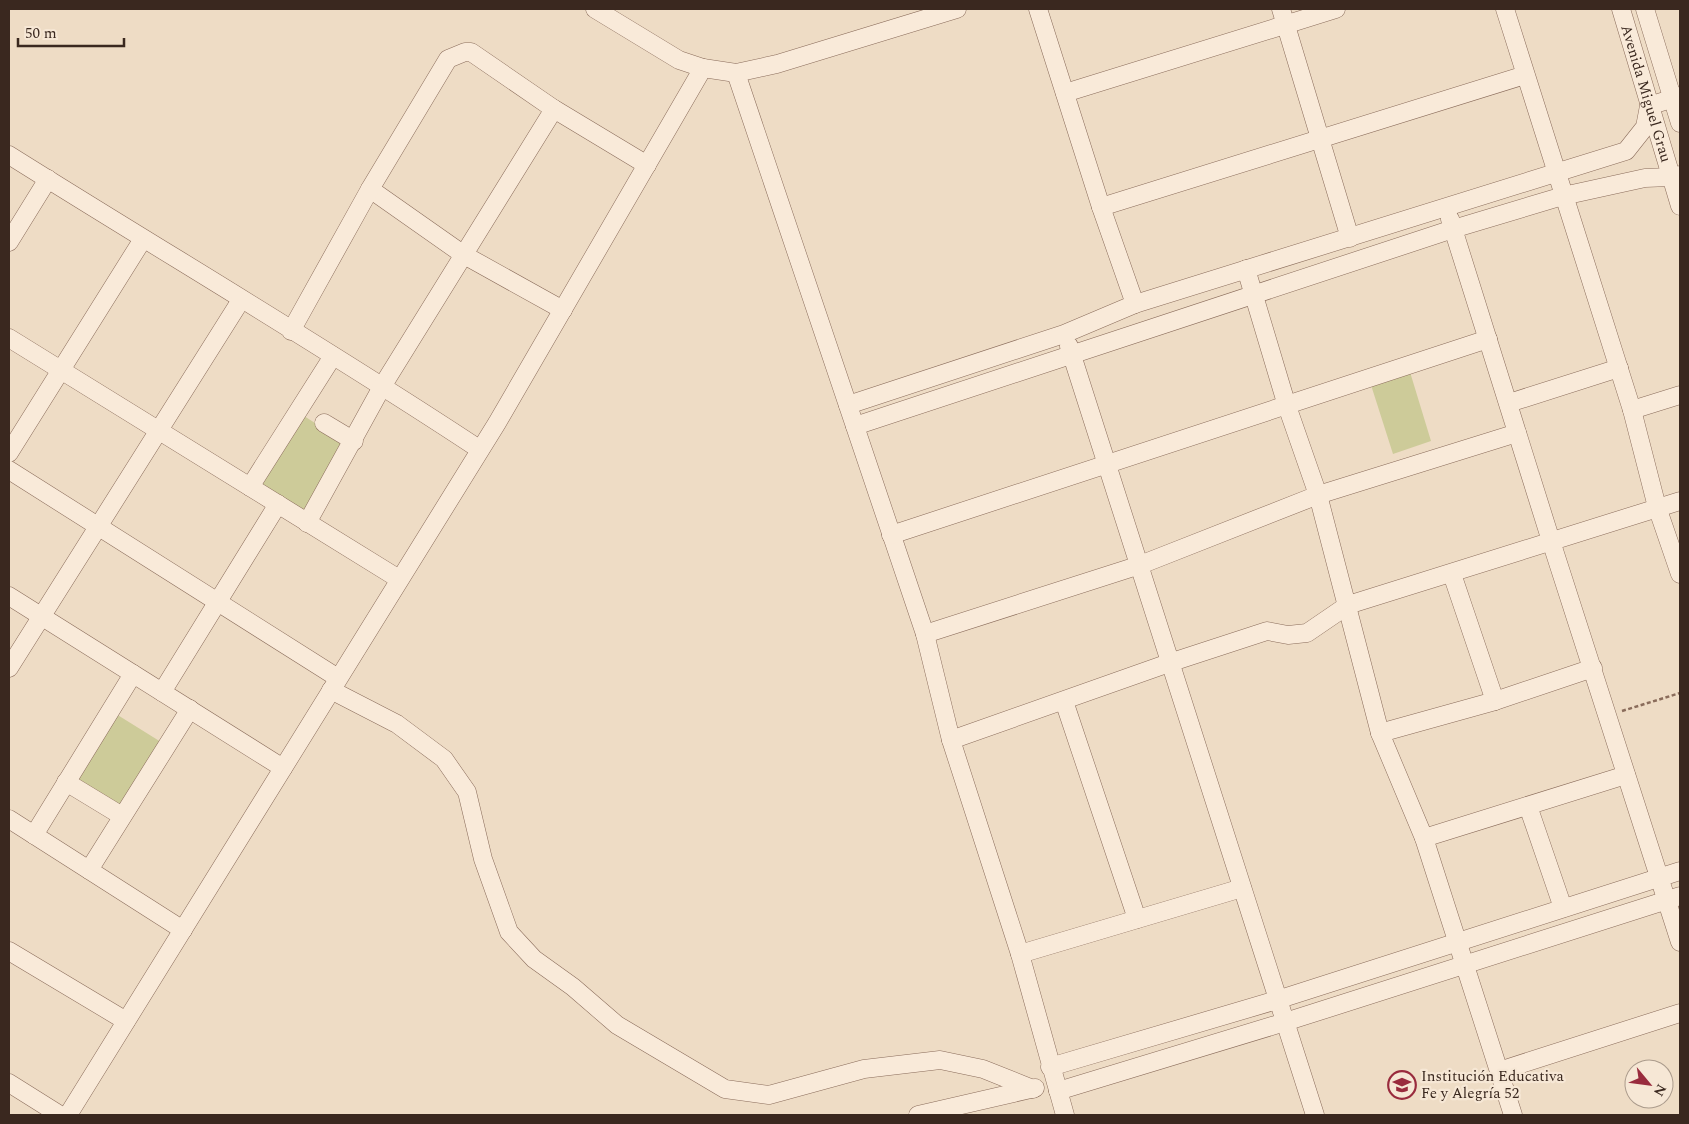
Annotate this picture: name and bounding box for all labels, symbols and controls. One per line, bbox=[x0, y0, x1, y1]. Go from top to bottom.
scale bar bbox=[18, 15, 124, 47]
text: 50 m bbox=[25, 22, 57, 45]
street label: Avenida Miguel Grau bbox=[1614, 22, 1677, 165]
north arrow bbox=[1624, 1059, 1674, 1109]
place label: Institución Educativa Fe y Alegría 52 bbox=[1421, 1065, 1564, 1105]
school or university icon: Institución Educativa Fe y Alegría 52 bbox=[1387, 1070, 1417, 1100]
text: N bbox=[1648, 1080, 1672, 1100]

